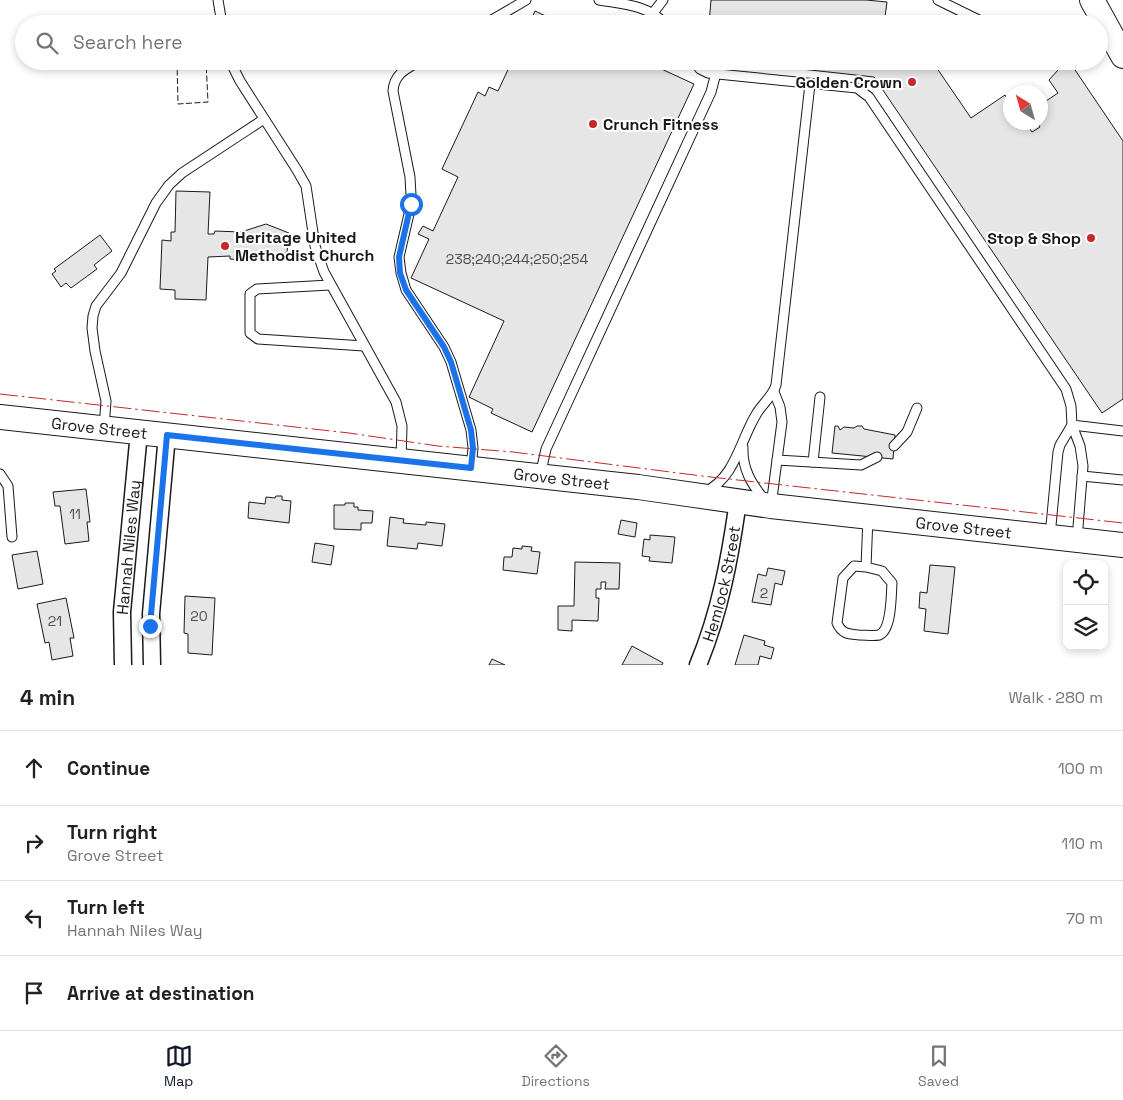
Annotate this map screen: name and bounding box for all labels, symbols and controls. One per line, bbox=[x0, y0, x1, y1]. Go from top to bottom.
search box bbox=[15, 15, 1108, 70]
icon: search bbox=[33, 29, 61, 57]
text: Search here bbox=[73, 30, 183, 55]
place label: Golden Crown bbox=[795, 72, 902, 93]
marker: Golden Crown bbox=[906, 76, 918, 88]
north arrow bbox=[1003, 85, 1048, 130]
place label: Crunch Fitness bbox=[603, 114, 719, 135]
marker: Crunch Fitness bbox=[587, 118, 599, 130]
route start bbox=[400, 193, 423, 216]
place label: Heritage United Methodist Church bbox=[235, 227, 374, 266]
place label: Stop & Shop bbox=[987, 228, 1081, 249]
marker: Stop & Shop bbox=[1085, 232, 1097, 244]
marker: Heritage United Methodist Church bbox=[219, 240, 231, 252]
house number: 238;240;244;250;254 bbox=[446, 250, 588, 268]
street label: Grove Street bbox=[50, 412, 149, 444]
street label: Grove Street bbox=[512, 463, 611, 494]
street label: Hannah Niles Way bbox=[111, 479, 145, 616]
house number: 11 bbox=[69, 505, 81, 523]
street label: Grove Street bbox=[914, 512, 1013, 543]
street label: Hemlock Street bbox=[697, 524, 745, 644]
map controls bbox=[1063, 560, 1108, 650]
button: locate bbox=[1063, 560, 1108, 605]
house number: 2 bbox=[760, 584, 768, 602]
button: layers bbox=[1063, 605, 1108, 650]
house number: 20 bbox=[190, 607, 208, 625]
house number: 21 bbox=[48, 612, 62, 630]
route end bbox=[139, 615, 162, 638]
text: 4 min bbox=[20, 684, 75, 711]
text: Walk · 280 m bbox=[1008, 687, 1103, 708]
icon: ahead bbox=[20, 754, 48, 782]
text: Continue bbox=[67, 756, 150, 781]
text: 100 m bbox=[1058, 758, 1103, 779]
text: Turn right bbox=[67, 820, 157, 845]
icon: right bbox=[20, 829, 48, 857]
text: 110 m bbox=[1061, 833, 1103, 854]
text: Grove Street bbox=[67, 845, 164, 866]
text: Turn left bbox=[67, 895, 145, 920]
icon: left bbox=[20, 904, 48, 932]
text: 70 m bbox=[1066, 908, 1103, 929]
text: Hannah Niles Way bbox=[67, 920, 202, 941]
icon: arrive bbox=[20, 979, 48, 1007]
text: Arrive at destination bbox=[67, 981, 255, 1006]
tab: Map bbox=[164, 1042, 193, 1090]
tab: Directions bbox=[521, 1042, 590, 1090]
tab: Saved bbox=[918, 1042, 959, 1090]

